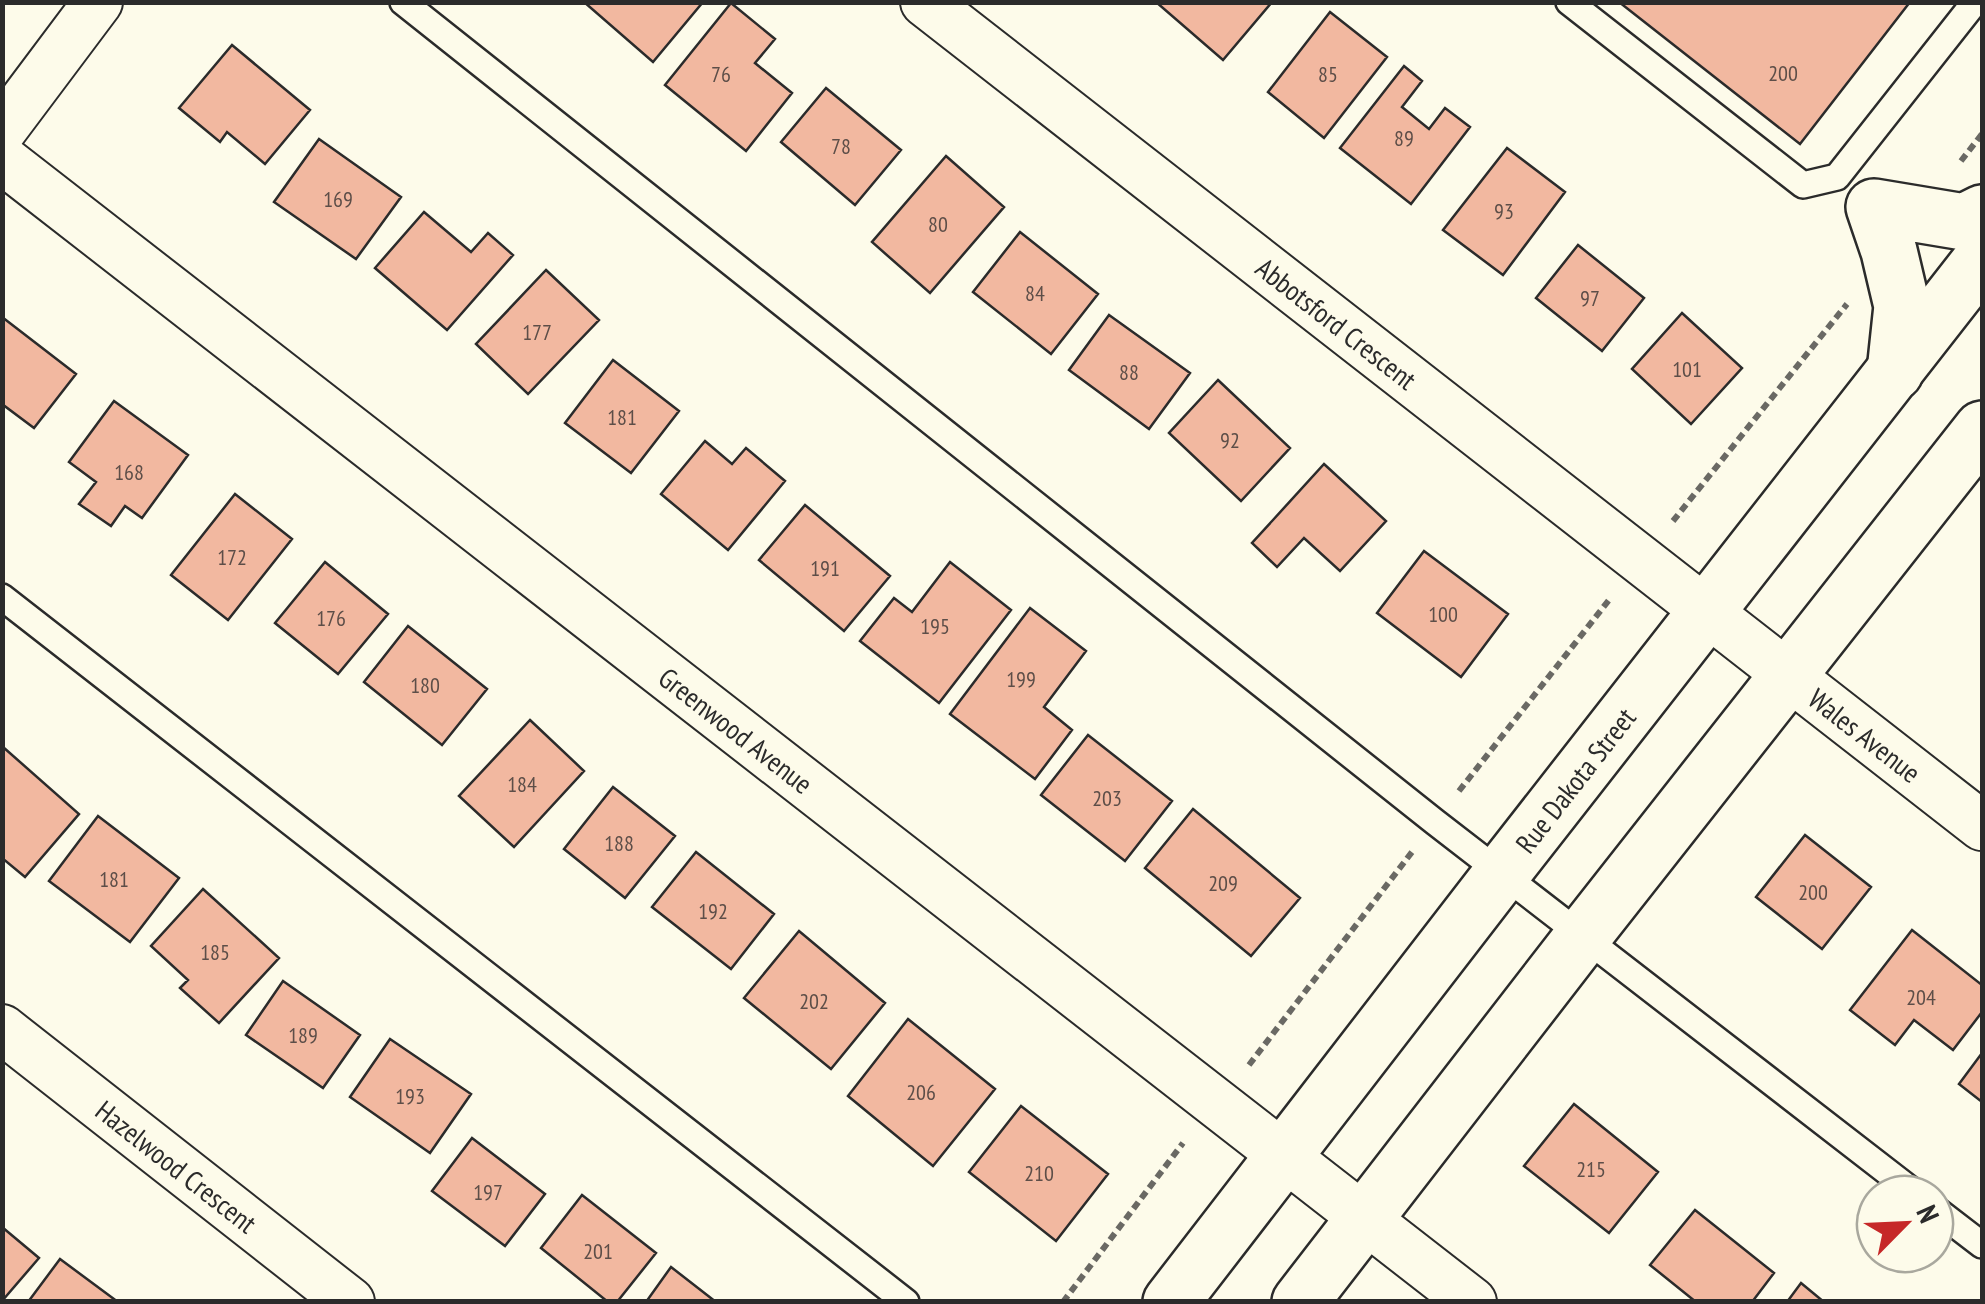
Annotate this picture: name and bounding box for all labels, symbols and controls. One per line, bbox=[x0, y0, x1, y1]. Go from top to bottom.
house number: 200 bbox=[1768, 59, 1798, 87]
house number: 76 bbox=[711, 60, 731, 88]
house number: 85 bbox=[1318, 60, 1338, 88]
house number: 89 bbox=[1394, 124, 1414, 152]
house number: 78 bbox=[831, 132, 851, 160]
house number: 169 bbox=[323, 185, 353, 213]
house number: 93 bbox=[1494, 197, 1514, 225]
house number: 80 bbox=[928, 210, 948, 238]
street label: Abbotsford Crescent bbox=[1249, 249, 1425, 397]
house number: 84 bbox=[1025, 279, 1045, 307]
house number: 97 bbox=[1580, 284, 1600, 312]
house number: 177 bbox=[522, 318, 552, 346]
house number: 101 bbox=[1672, 355, 1702, 383]
house number: 88 bbox=[1119, 358, 1139, 386]
house number: 181 bbox=[607, 403, 637, 431]
house number: 92 bbox=[1220, 426, 1240, 454]
house number: 168 bbox=[114, 458, 144, 486]
house number: 172 bbox=[217, 543, 247, 571]
house number: 191 bbox=[810, 554, 840, 582]
house number: 100 bbox=[1428, 600, 1458, 628]
house number: 176 bbox=[316, 604, 346, 632]
house number: 195 bbox=[920, 612, 950, 640]
street label: Greenwood Avenue bbox=[652, 658, 821, 801]
house number: 199 bbox=[1006, 665, 1036, 693]
house number: 180 bbox=[410, 671, 440, 699]
street label: Wales Avenue bbox=[1801, 679, 1929, 790]
street label: Rue Dakota Street bbox=[1506, 700, 1643, 860]
house number: 184 bbox=[507, 770, 537, 798]
house number: 203 bbox=[1092, 784, 1122, 812]
house number: 188 bbox=[604, 829, 634, 857]
house number: 181 bbox=[99, 865, 129, 893]
house number: 209 bbox=[1208, 869, 1238, 897]
house number: 200 bbox=[1798, 878, 1828, 906]
house number: 192 bbox=[698, 897, 728, 925]
house number: 185 bbox=[200, 938, 230, 966]
house number: 204 bbox=[1906, 983, 1936, 1011]
house number: 202 bbox=[799, 987, 829, 1015]
house number: 189 bbox=[288, 1021, 318, 1049]
house number: 206 bbox=[906, 1078, 936, 1106]
house number: 193 bbox=[395, 1082, 425, 1110]
street label: Hazelwood Crescent bbox=[89, 1091, 265, 1241]
house number: 215 bbox=[1576, 1155, 1606, 1183]
house number: 210 bbox=[1024, 1159, 1054, 1187]
north arrow bbox=[1855, 1174, 1955, 1274]
house number: 197 bbox=[473, 1178, 503, 1206]
text: N bbox=[1908, 1199, 1948, 1228]
house number: 201 bbox=[583, 1237, 613, 1265]

